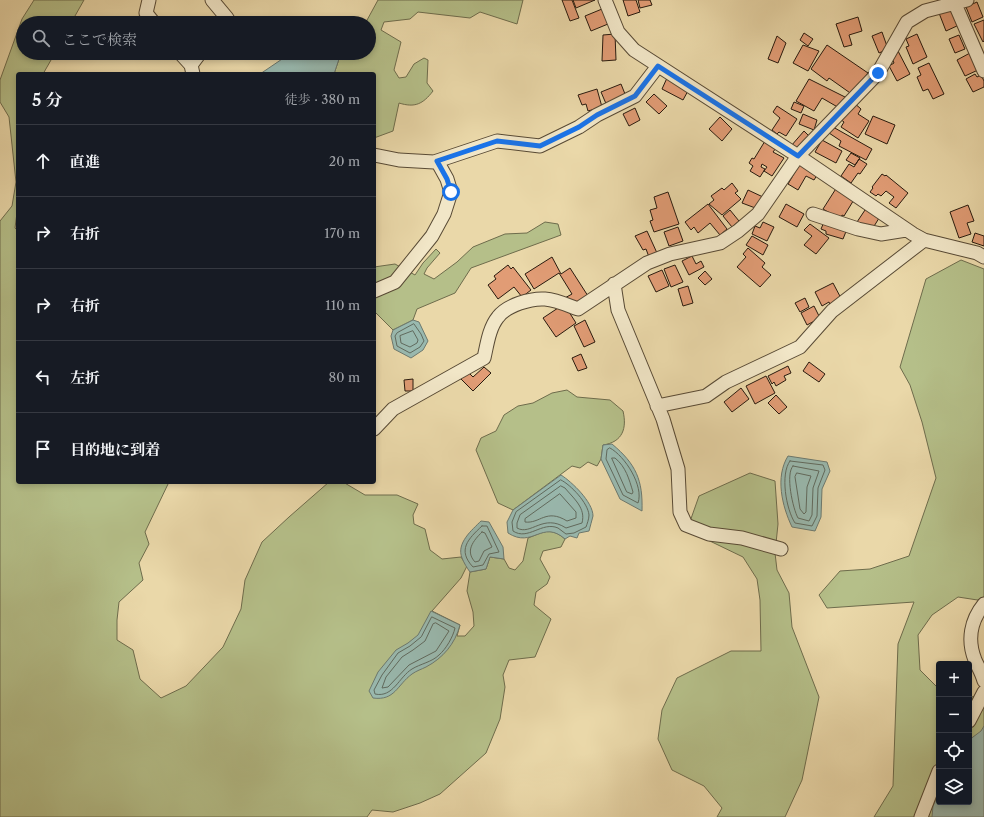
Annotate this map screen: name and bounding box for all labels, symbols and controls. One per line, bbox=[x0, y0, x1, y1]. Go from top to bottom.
search box bbox=[16, 16, 376, 60]
icon: search bbox=[30, 27, 52, 49]
text: ここで検索 bbox=[62, 30, 137, 49]
route end bbox=[869, 64, 887, 82]
text: 5 分 bbox=[32, 90, 63, 110]
text: 徒歩 · 380 m bbox=[285, 91, 360, 107]
icon: ahead bbox=[32, 150, 54, 172]
text: 直進 bbox=[70, 152, 100, 171]
text: 20 m bbox=[329, 153, 360, 169]
route start bbox=[442, 183, 460, 201]
icon: right bbox=[32, 222, 54, 244]
text: 右折 bbox=[70, 224, 100, 243]
text: 170 m bbox=[324, 225, 360, 241]
icon: right bbox=[32, 294, 54, 316]
text: 右折 bbox=[70, 296, 100, 315]
text: 110 m bbox=[325, 297, 360, 313]
icon: left bbox=[32, 366, 54, 388]
text: 左折 bbox=[70, 368, 100, 387]
text: 80 m bbox=[328, 369, 360, 385]
icon: arrive bbox=[32, 438, 54, 460]
text: 目的地に到着 bbox=[70, 440, 160, 459]
map controls bbox=[936, 661, 972, 805]
button: + bbox=[936, 661, 972, 697]
button: − bbox=[936, 697, 972, 733]
button: locate bbox=[936, 733, 972, 769]
button: layers bbox=[936, 769, 972, 805]

